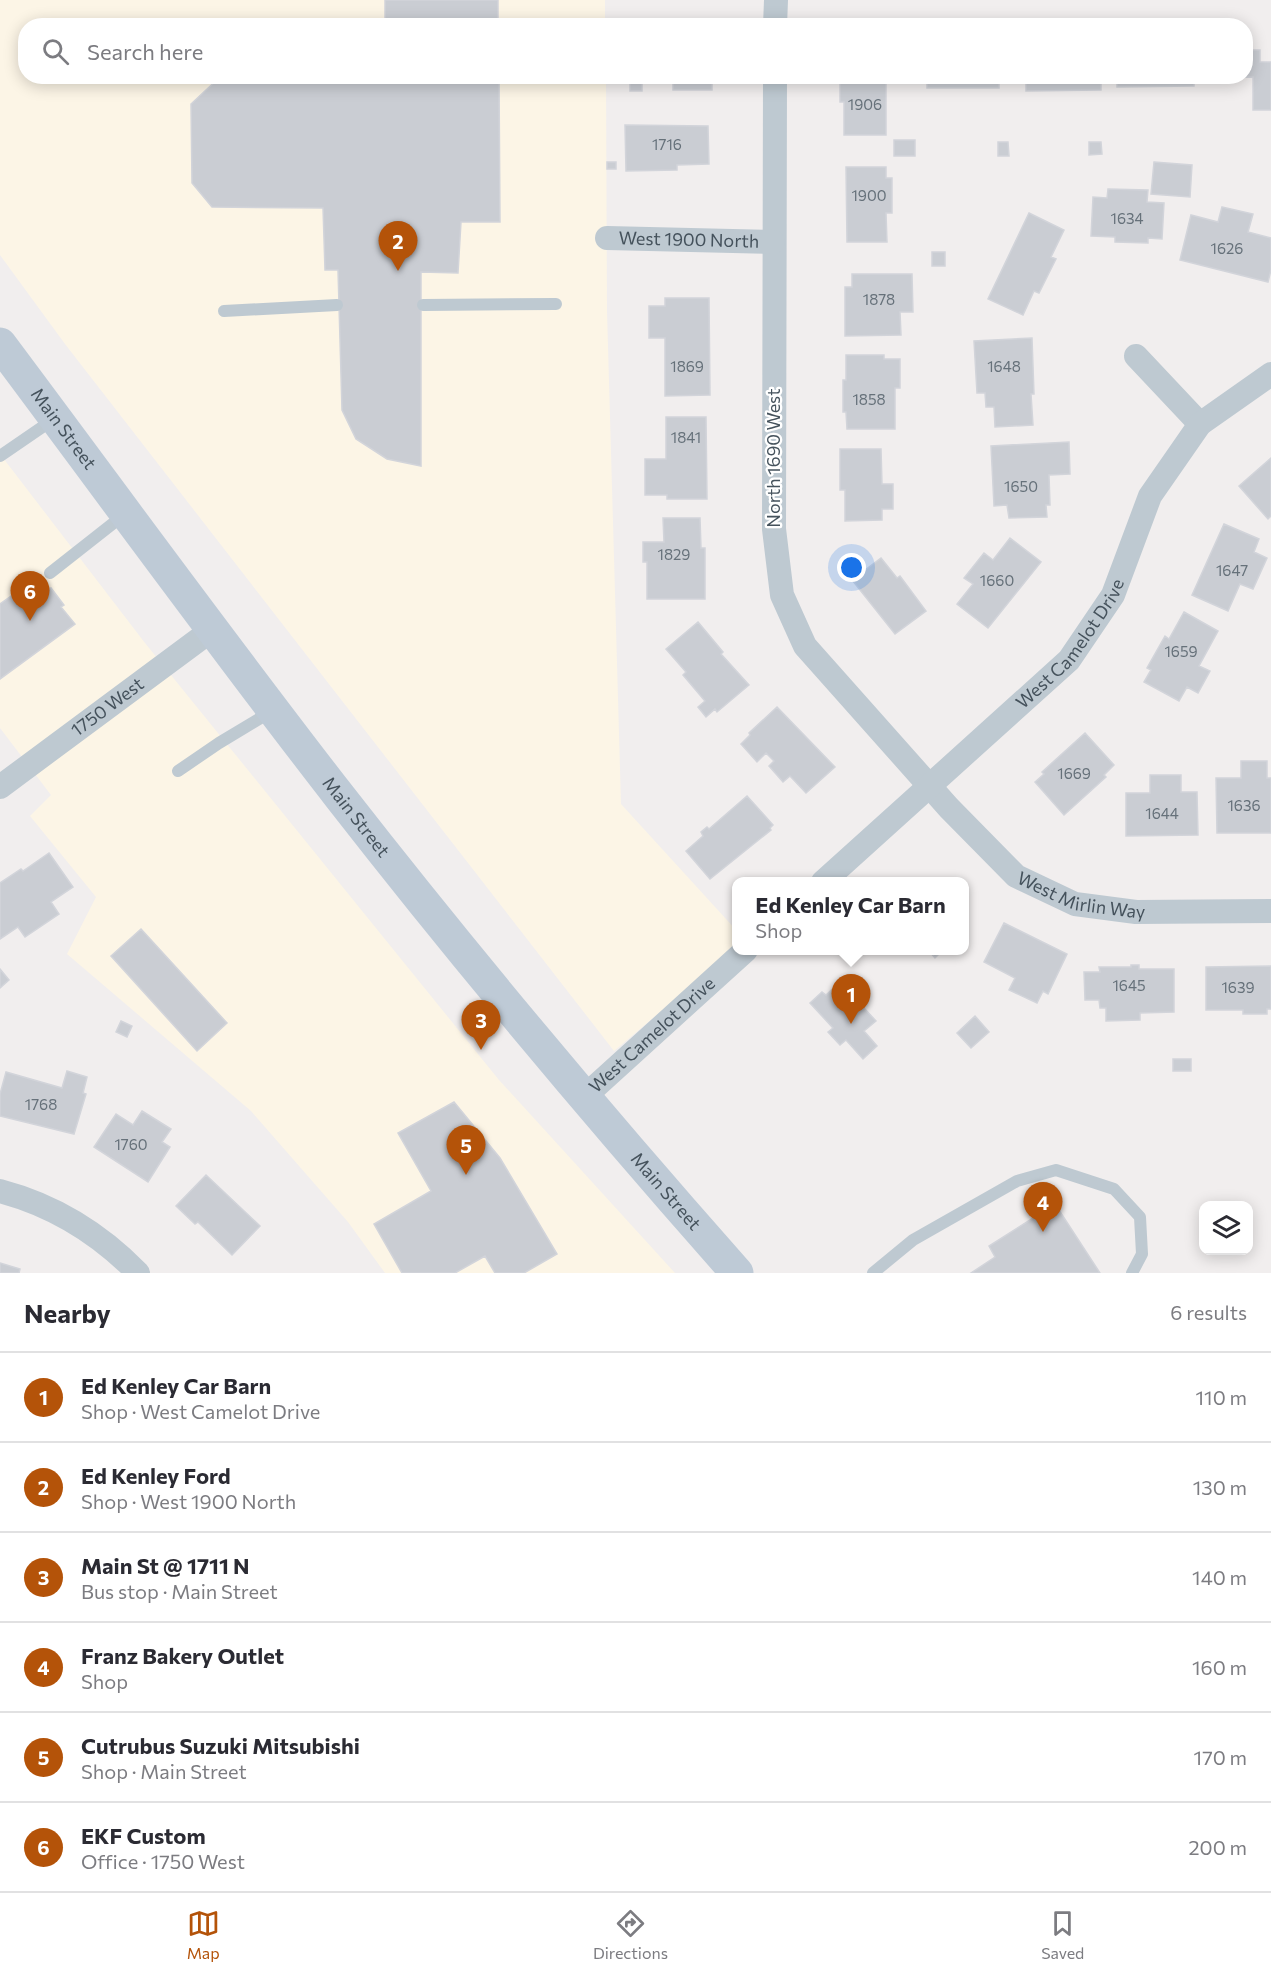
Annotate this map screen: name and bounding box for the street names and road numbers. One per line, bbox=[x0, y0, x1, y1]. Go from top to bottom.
street label: West 1900 North bbox=[619, 226, 759, 252]
street label: Main Street bbox=[27, 383, 101, 473]
street label: North 1690 West bbox=[762, 388, 784, 528]
street label: West Camelot Drive bbox=[1011, 576, 1128, 713]
street label: 1750 West bbox=[66, 672, 148, 740]
street label: Main Street bbox=[318, 772, 395, 861]
street label: West Mirlin Way bbox=[1014, 866, 1145, 922]
street label: West Camelot Drive bbox=[584, 972, 719, 1097]
street label: Main Street bbox=[627, 1147, 706, 1234]

